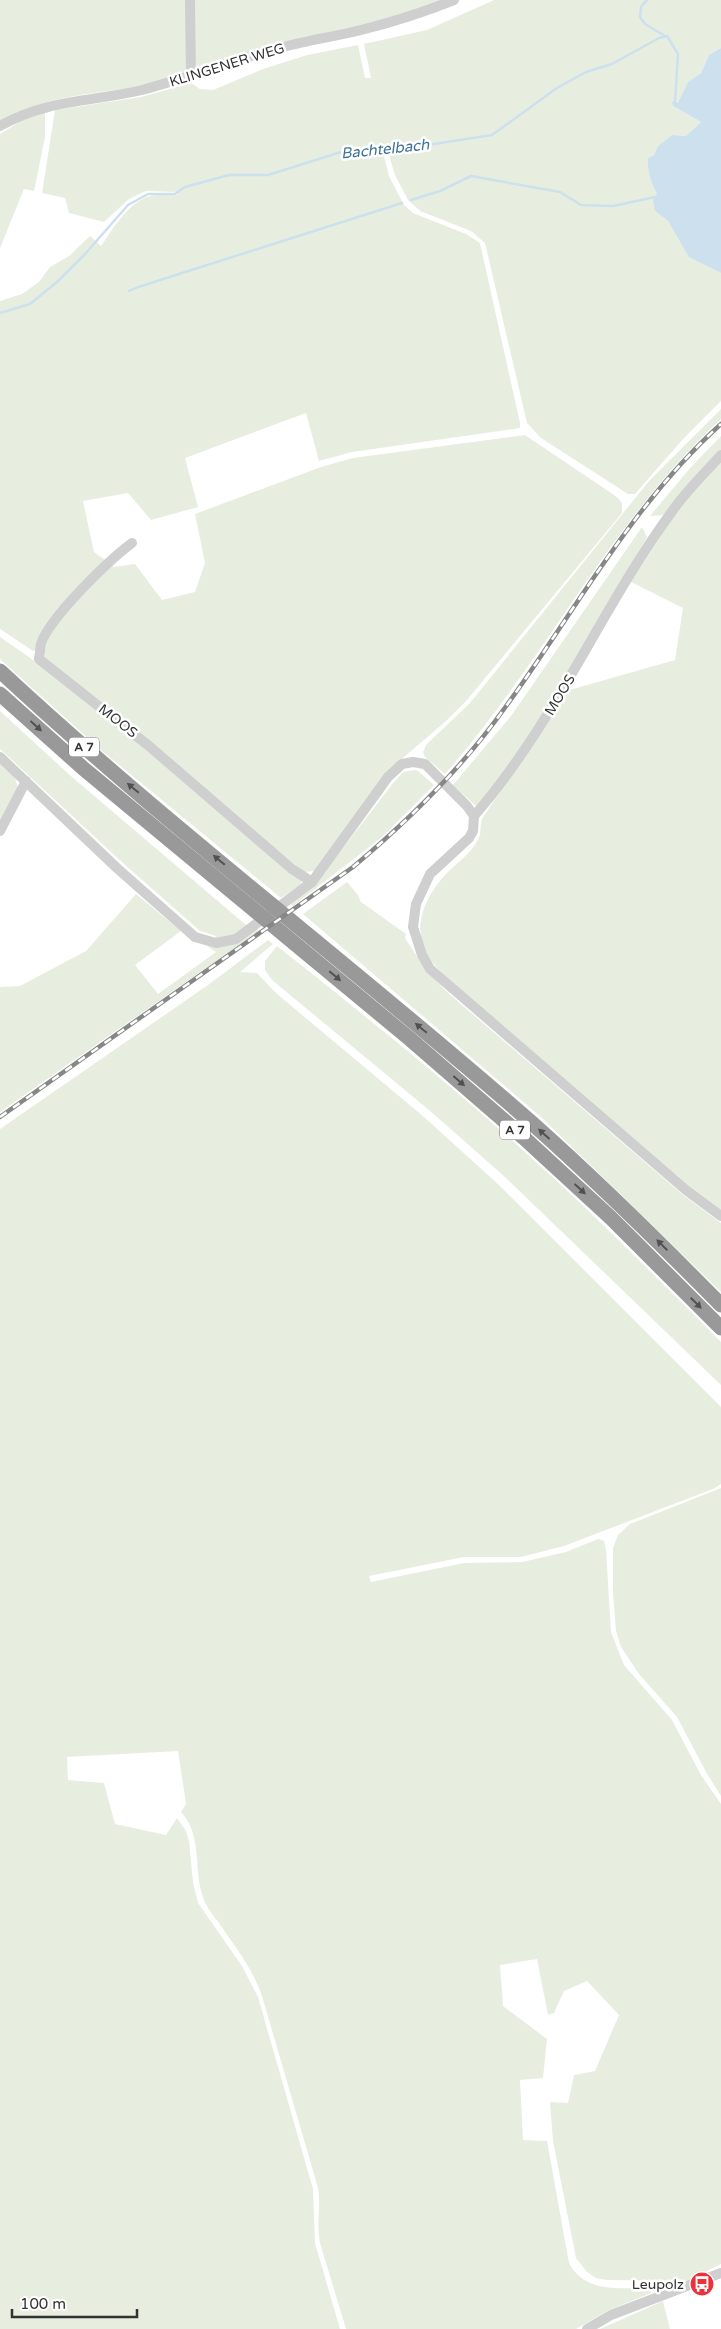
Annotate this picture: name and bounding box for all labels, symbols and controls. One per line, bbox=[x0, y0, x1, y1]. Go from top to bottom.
street label: KLINGENER WEG bbox=[167, 39, 287, 91]
water label: Bachtelbach bbox=[340, 135, 431, 163]
street label: MOOS bbox=[541, 671, 579, 719]
street label: MOOS bbox=[95, 700, 141, 742]
one-way arrow bbox=[30, 721, 43, 732]
road number: A 7 bbox=[69, 738, 99, 756]
one-way arrow bbox=[127, 783, 140, 794]
one-way arrow bbox=[213, 855, 226, 866]
one-way arrow bbox=[328, 970, 341, 981]
one-way arrow bbox=[415, 1022, 427, 1034]
one-way arrow bbox=[452, 1075, 464, 1087]
road number: A 7 bbox=[500, 1120, 530, 1140]
one-way arrow bbox=[538, 1128, 550, 1140]
one-way arrow bbox=[573, 1183, 585, 1195]
one-way arrow bbox=[656, 1240, 668, 1252]
one-way arrow bbox=[690, 1297, 702, 1309]
bus stop icon: Leupolz bbox=[689, 2271, 715, 2297]
place label: Leupolz bbox=[632, 2276, 684, 2293]
scale bar bbox=[12, 2286, 138, 2318]
text: 100 m bbox=[20, 2295, 66, 2313]

